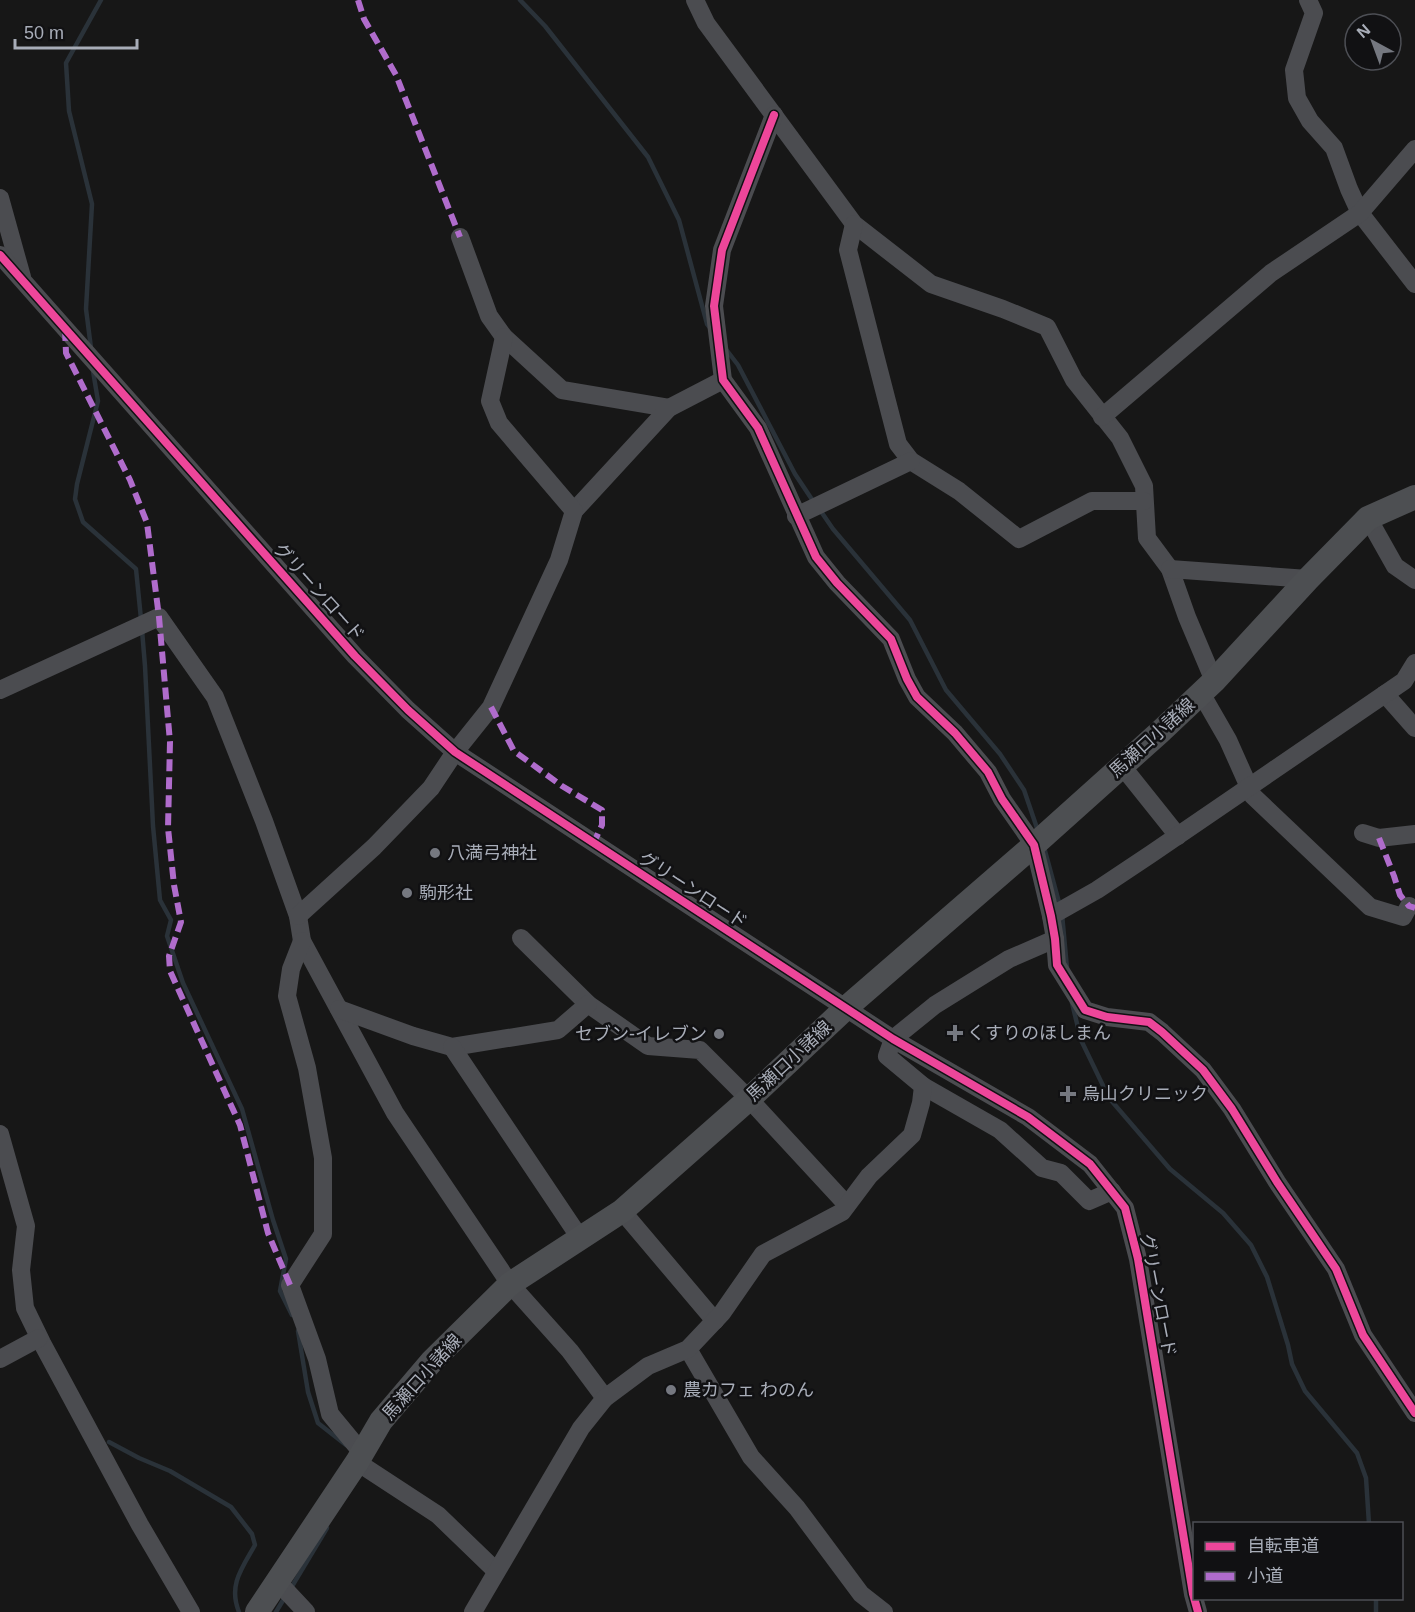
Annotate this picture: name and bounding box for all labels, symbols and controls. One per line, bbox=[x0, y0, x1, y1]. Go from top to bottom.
scale bar bbox=[15, 12, 136, 50]
north arrow bbox=[1343, 12, 1403, 72]
text: N bbox=[1354, 21, 1373, 41]
text: 50 m bbox=[24, 23, 64, 43]
street label: グリーンロード bbox=[270, 539, 368, 645]
street label: 馬瀬口小諸線 bbox=[1105, 694, 1199, 782]
place label: 八満弓神社 bbox=[447, 843, 537, 863]
marker: 八満弓神社 bbox=[428, 846, 442, 860]
street label: グリーンロード bbox=[635, 848, 751, 932]
place label: 駒形社 bbox=[419, 883, 473, 903]
marker: 駒形社 bbox=[400, 886, 414, 900]
street label: 馬瀬口小諸線 bbox=[743, 1017, 835, 1105]
place label: くすりのほしまん bbox=[967, 1023, 1111, 1043]
place label: セブン-イレブン bbox=[575, 1024, 707, 1044]
marker: くすりのほしまん bbox=[948, 1026, 962, 1040]
marker: セブン-イレブン bbox=[712, 1027, 726, 1041]
place label: 烏山クリニック bbox=[1082, 1084, 1208, 1104]
marker: 烏山クリニック bbox=[1059, 1085, 1077, 1103]
street label: グリーンロード bbox=[1136, 1232, 1180, 1358]
street label: 馬瀬口小諸線 bbox=[378, 1330, 466, 1424]
place label: 農カフェ わのん bbox=[683, 1380, 814, 1400]
marker: 農カフェ わのん bbox=[664, 1383, 678, 1397]
legend bbox=[1193, 1522, 1403, 1600]
text: 自転車道 bbox=[1247, 1536, 1319, 1556]
text: 小道 bbox=[1247, 1566, 1283, 1586]

